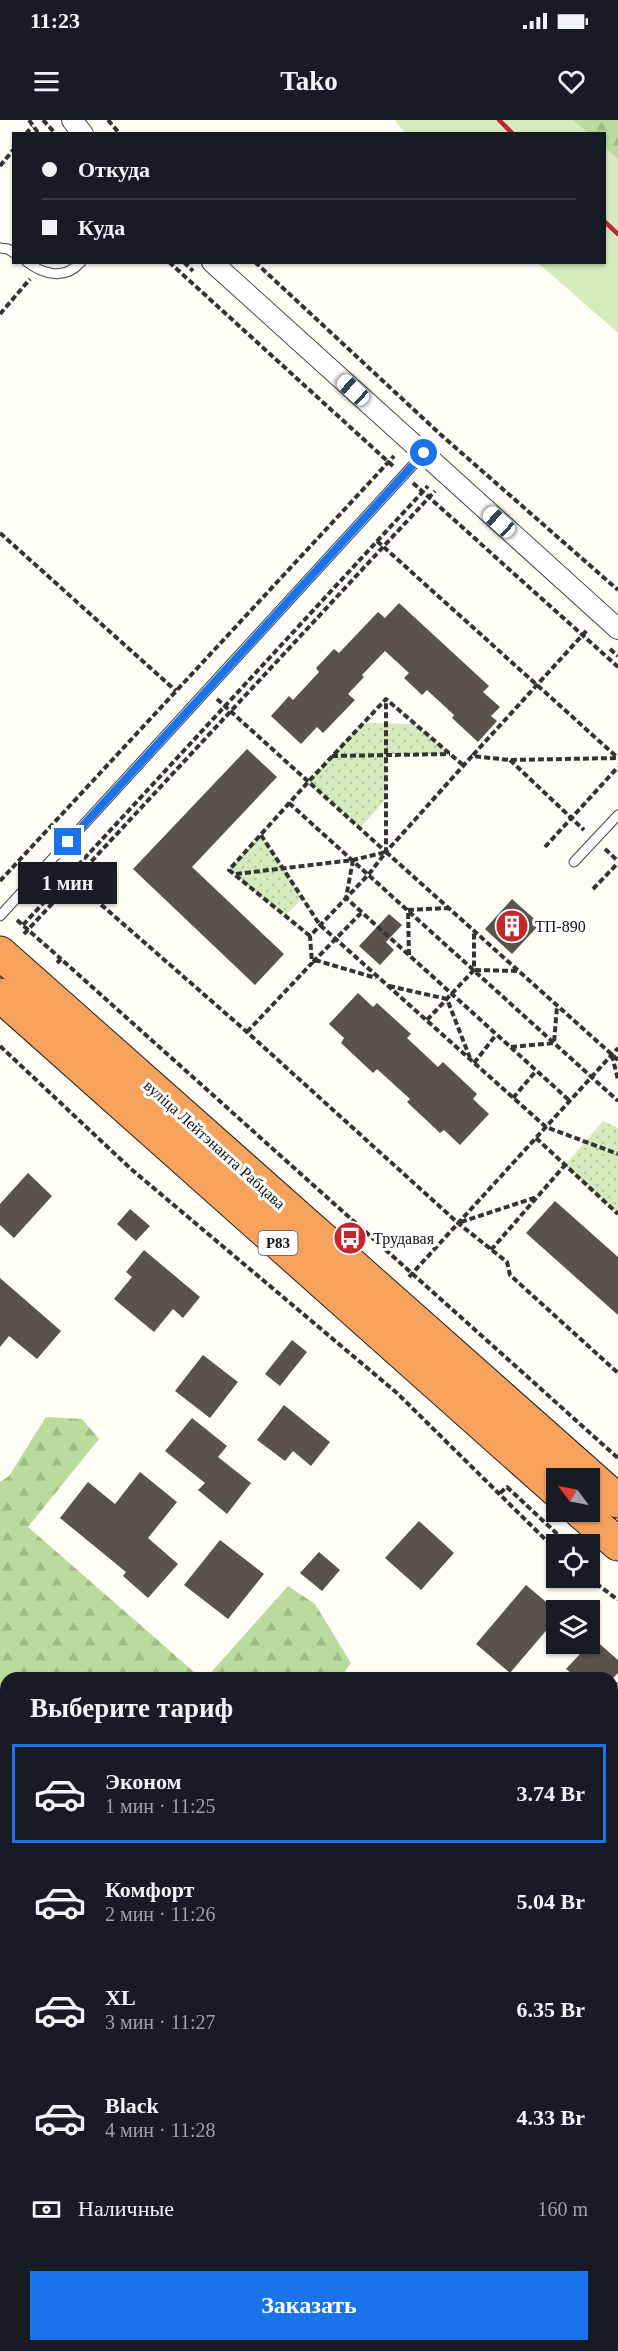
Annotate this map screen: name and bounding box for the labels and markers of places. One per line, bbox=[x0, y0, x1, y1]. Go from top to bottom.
building icon: ТП-890 bbox=[494, 908, 530, 944]
place label: ТП-890 bbox=[535, 918, 586, 935]
bus stop icon: Трудавая bbox=[332, 1220, 368, 1256]
place label: Трудавая bbox=[373, 1230, 435, 1248]

